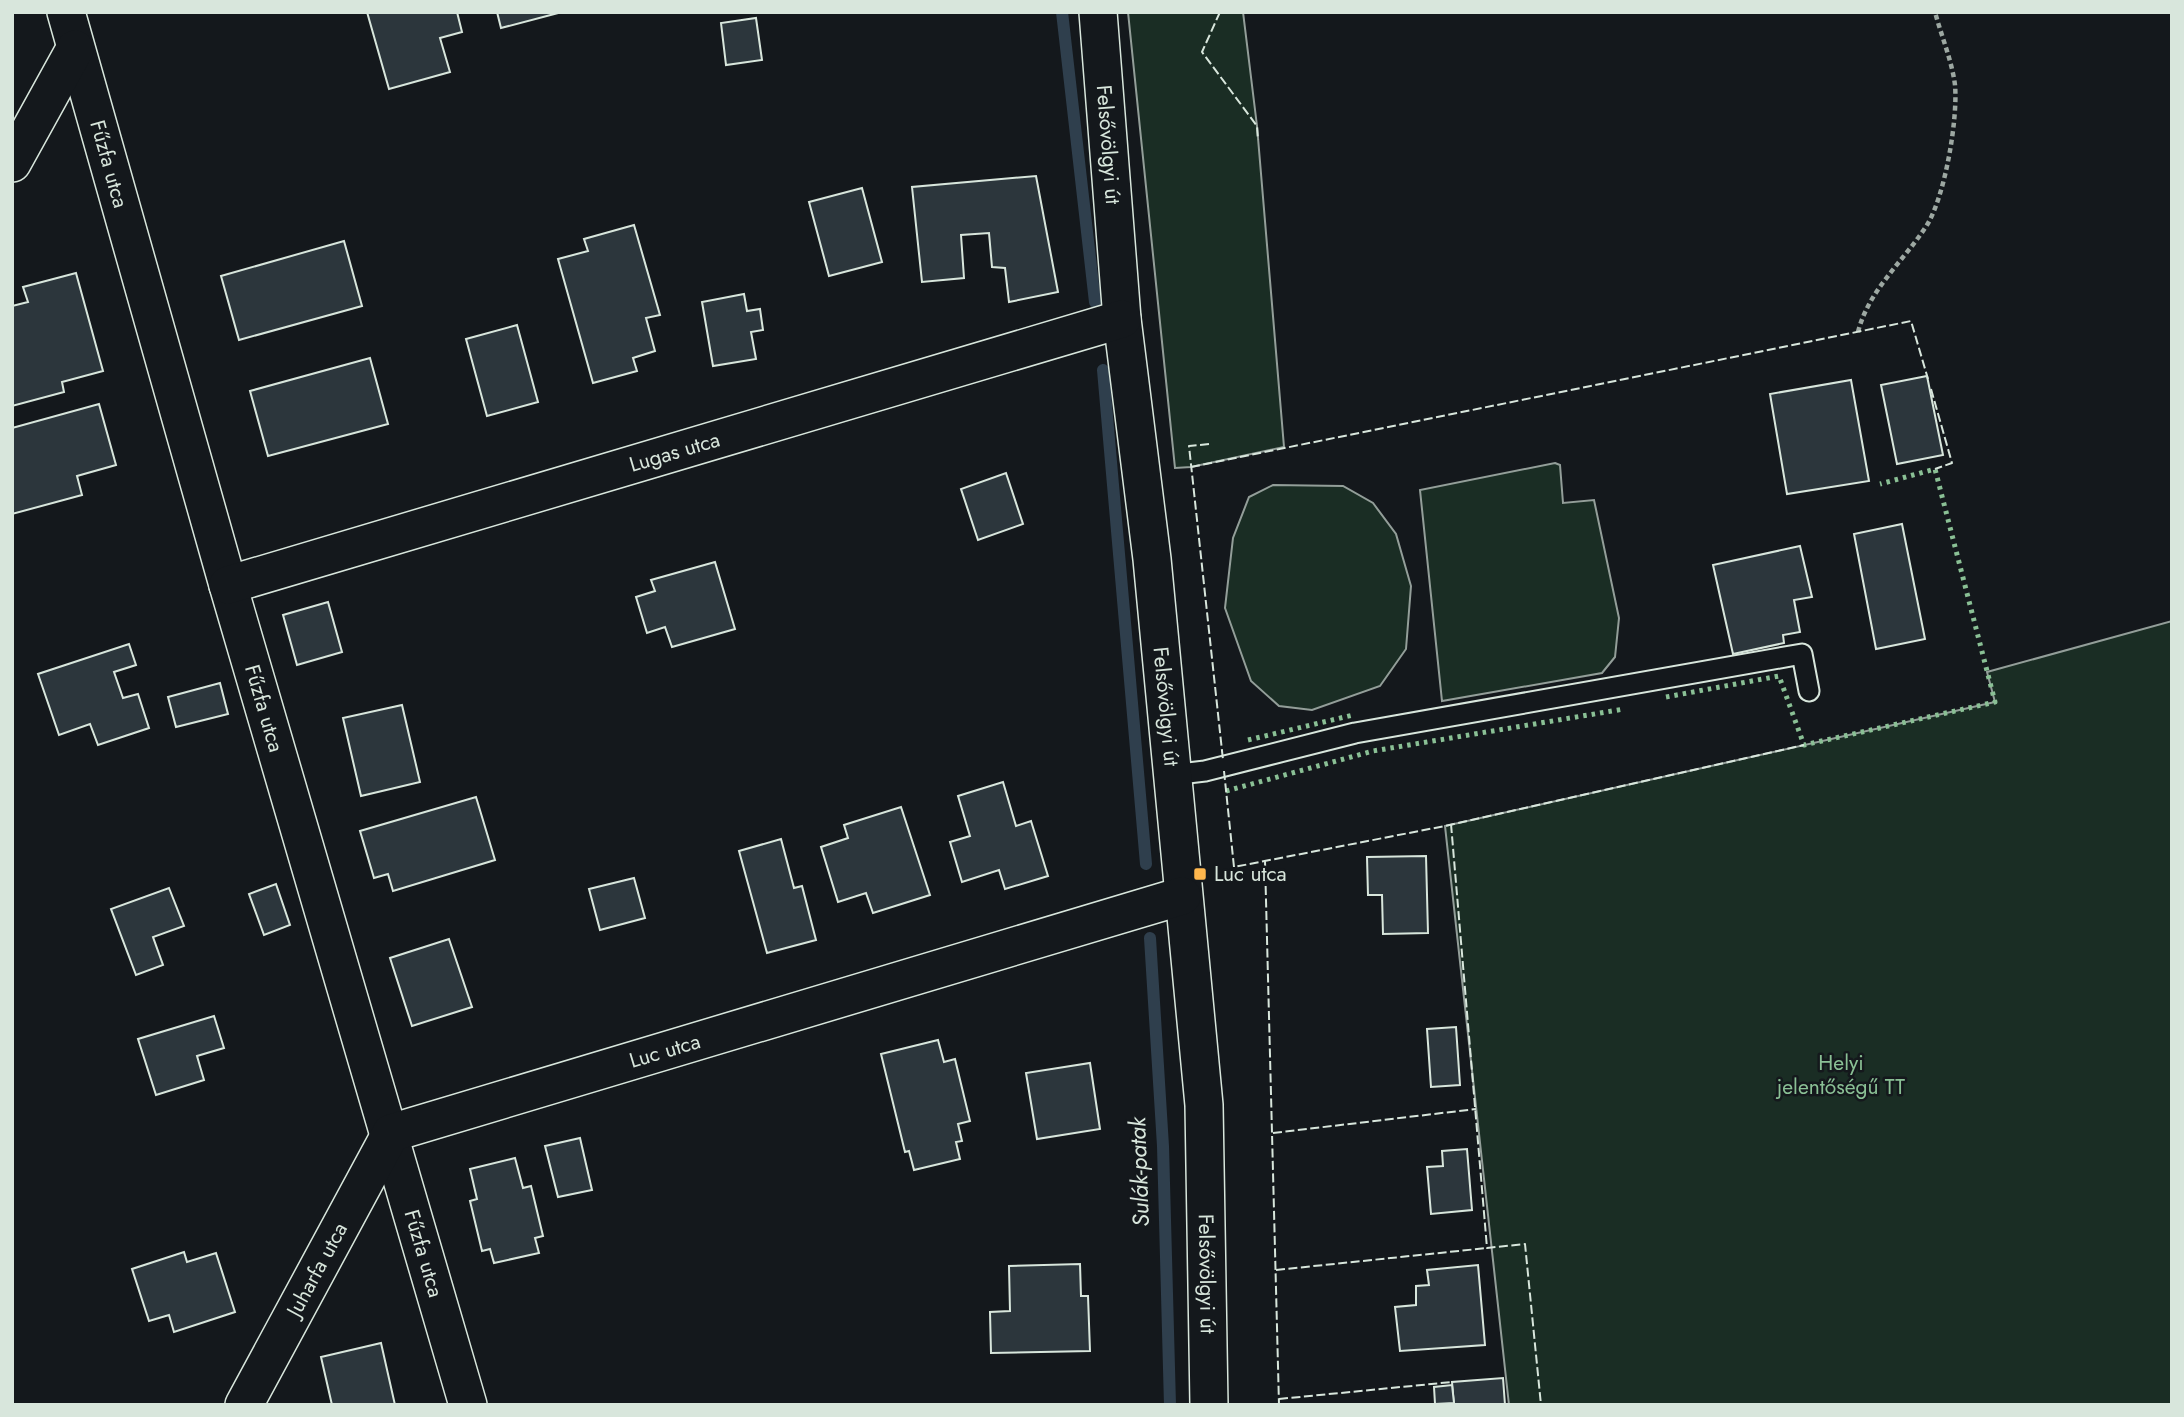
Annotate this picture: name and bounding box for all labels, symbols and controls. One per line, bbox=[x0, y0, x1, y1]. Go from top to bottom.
street label: Felsővölgyi út bbox=[1089, 84, 1128, 205]
street label: Fűzfa utca bbox=[82, 117, 136, 211]
street label: Lugas utca bbox=[626, 424, 724, 480]
street label: Felsővölgyi út bbox=[1145, 645, 1187, 768]
street label: Fűzfa utca bbox=[237, 661, 291, 756]
place label: Luc utca bbox=[1214, 859, 1287, 889]
marker: Luc utca bbox=[1192, 866, 1208, 882]
street label: Luc utca bbox=[626, 1026, 704, 1076]
park label: Helyi jelentőségű TT bbox=[1775, 1048, 1905, 1102]
water label: Sulák-patak bbox=[1120, 1115, 1158, 1227]
street label: Fűzfa utca bbox=[397, 1206, 451, 1301]
street label: Felsővölgyi út bbox=[1191, 1214, 1223, 1334]
street label: Juharfa utca bbox=[278, 1217, 355, 1325]

